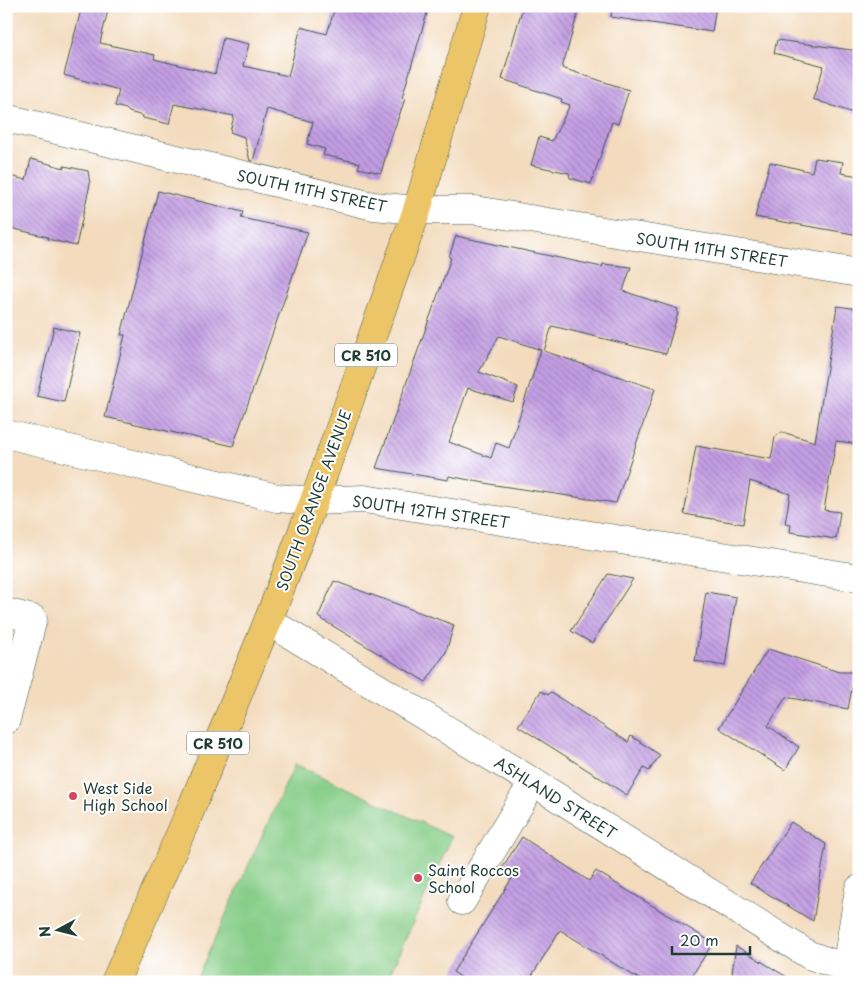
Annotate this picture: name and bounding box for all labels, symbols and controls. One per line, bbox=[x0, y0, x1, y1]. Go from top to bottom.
street label: SOUTH 11TH STREET bbox=[235, 163, 390, 217]
street label: SOUTH 11TH STREET bbox=[635, 226, 790, 272]
road number: CR 510 bbox=[335, 344, 397, 366]
street label: SOUTH ORANGE AVENUE bbox=[269, 406, 357, 594]
street label: SOUTH 12TH STREET bbox=[351, 489, 512, 534]
road number: CR 510 bbox=[187, 731, 249, 754]
street label: ASHLAND STREET bbox=[491, 750, 622, 844]
place label: West Side High School bbox=[83, 776, 168, 816]
marker: West Side High School bbox=[67, 790, 79, 802]
place label: Saint Roccos School bbox=[428, 858, 519, 898]
marker: Saint Roccos School bbox=[412, 872, 424, 884]
north arrow bbox=[32, 906, 82, 956]
scale bar bbox=[672, 923, 750, 955]
text: N bbox=[34, 925, 56, 938]
text: 20 m bbox=[680, 928, 719, 951]

